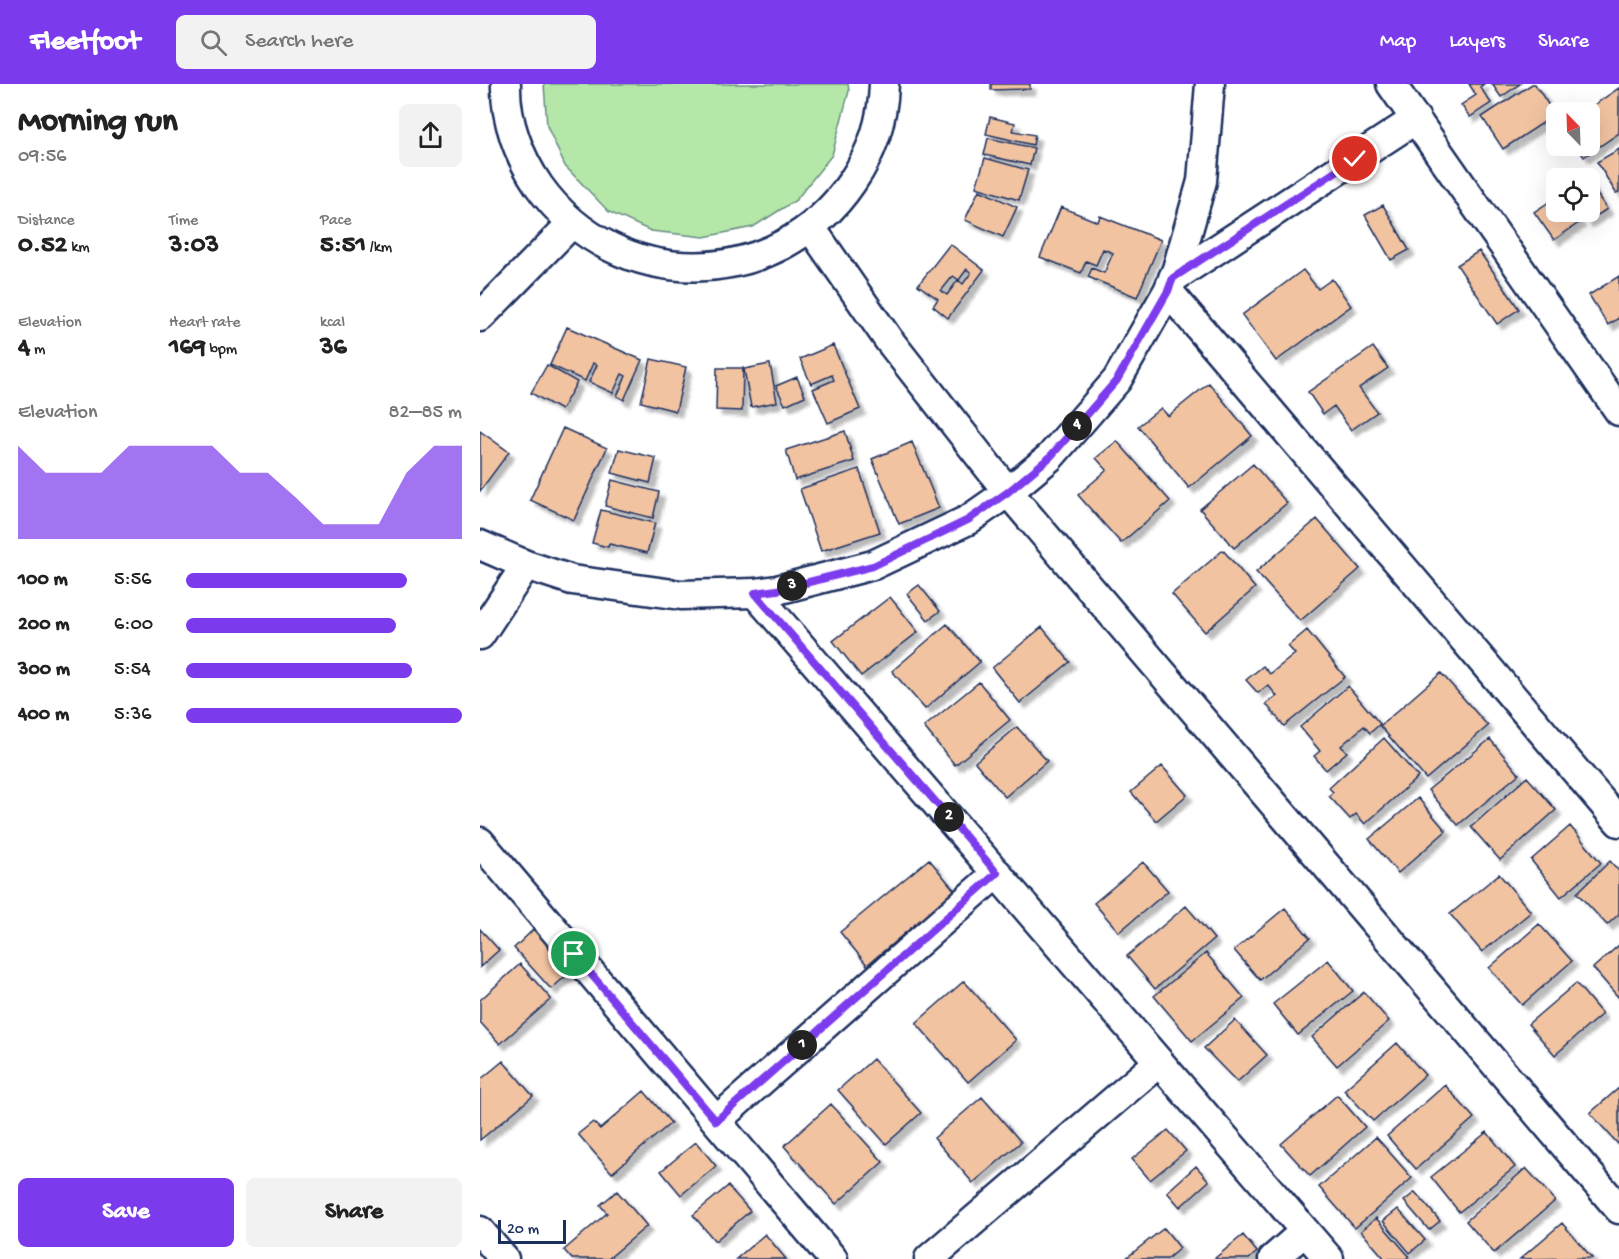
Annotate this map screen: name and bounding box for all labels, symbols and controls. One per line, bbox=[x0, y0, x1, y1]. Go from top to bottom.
search box bbox=[176, 15, 596, 69]
text: Fleetfoot bbox=[30, 26, 140, 59]
icon: search bbox=[197, 26, 230, 59]
text: Search here bbox=[245, 29, 353, 55]
text: Map bbox=[1380, 30, 1416, 55]
text: Layers bbox=[1449, 30, 1505, 55]
text: Share bbox=[1538, 30, 1589, 55]
north arrow bbox=[1546, 102, 1600, 156]
map controls bbox=[1546, 102, 1600, 222]
text: Morning run bbox=[18, 104, 178, 142]
button: share bbox=[399, 104, 462, 167]
pin bbox=[1329, 133, 1380, 184]
icon: check bbox=[1338, 142, 1371, 175]
text: 09:56 bbox=[18, 146, 66, 169]
button: locate bbox=[1546, 168, 1600, 222]
text: Distance bbox=[18, 212, 75, 231]
text: Time bbox=[169, 212, 198, 231]
text: Pace bbox=[320, 212, 351, 231]
text: 0.52 bbox=[18, 231, 67, 262]
text: 3:03 bbox=[169, 231, 219, 262]
text: 5:51 bbox=[320, 231, 366, 262]
text: km bbox=[67, 239, 90, 258]
text: /km bbox=[366, 239, 392, 258]
text: Elevation bbox=[18, 314, 82, 333]
text: Heart rate bbox=[169, 314, 241, 333]
text: kcal bbox=[320, 314, 345, 333]
text: 4 bbox=[18, 333, 30, 364]
text: 169 bbox=[169, 333, 206, 364]
text: 36 bbox=[320, 333, 347, 364]
text: m bbox=[30, 341, 45, 360]
text: bpm bbox=[206, 341, 237, 360]
text: Elevation bbox=[18, 402, 98, 425]
text: 82–85 m bbox=[389, 402, 462, 425]
pin: 4 bbox=[1062, 411, 1092, 441]
text: 4 bbox=[1073, 416, 1081, 435]
text: 100 m bbox=[18, 569, 68, 592]
text: 5:56 bbox=[114, 569, 151, 592]
pin: 3 bbox=[777, 571, 807, 601]
text: 3 bbox=[788, 576, 796, 595]
text: 200 m bbox=[18, 614, 69, 637]
text: 6:00 bbox=[114, 614, 153, 637]
text: 300 m bbox=[18, 659, 70, 682]
text: 5:54 bbox=[114, 659, 151, 682]
text: 400 m bbox=[18, 704, 69, 727]
text: 5:36 bbox=[114, 704, 151, 727]
pin: 2 bbox=[934, 802, 964, 832]
text: 2 bbox=[945, 807, 953, 826]
pin bbox=[548, 928, 599, 979]
icon: arrive bbox=[557, 937, 590, 970]
pin: 1 bbox=[787, 1030, 817, 1060]
text: 1 bbox=[799, 1035, 805, 1054]
button: Save bbox=[18, 1178, 234, 1247]
button: Share bbox=[246, 1178, 462, 1247]
scale bar bbox=[498, 1217, 566, 1244]
text: 20 m bbox=[507, 1221, 539, 1240]

